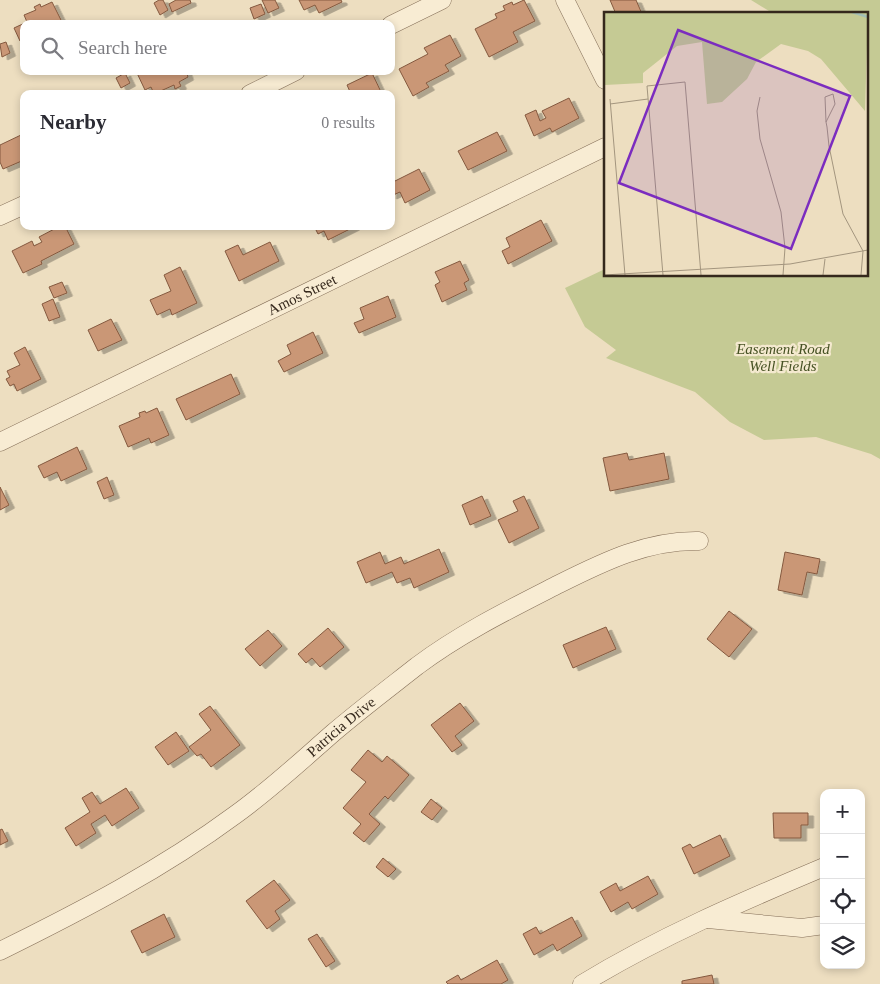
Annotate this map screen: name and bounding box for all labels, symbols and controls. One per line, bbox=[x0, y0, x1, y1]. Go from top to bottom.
inset map bbox=[604, 12, 868, 276]
search box bbox=[20, 20, 395, 75]
icon: search bbox=[38, 34, 66, 62]
text: Search here bbox=[78, 37, 167, 58]
text: Nearby bbox=[40, 110, 107, 134]
text: 0 results bbox=[321, 114, 375, 131]
street label: Amos Street bbox=[265, 271, 340, 318]
park label: Easement Road Well Fields bbox=[735, 341, 830, 374]
street label: Patricia Drive bbox=[304, 694, 379, 760]
map controls bbox=[820, 789, 865, 969]
button: + bbox=[820, 789, 865, 834]
button: − bbox=[820, 834, 865, 879]
button: locate bbox=[820, 879, 865, 924]
button: layers bbox=[820, 924, 865, 969]

